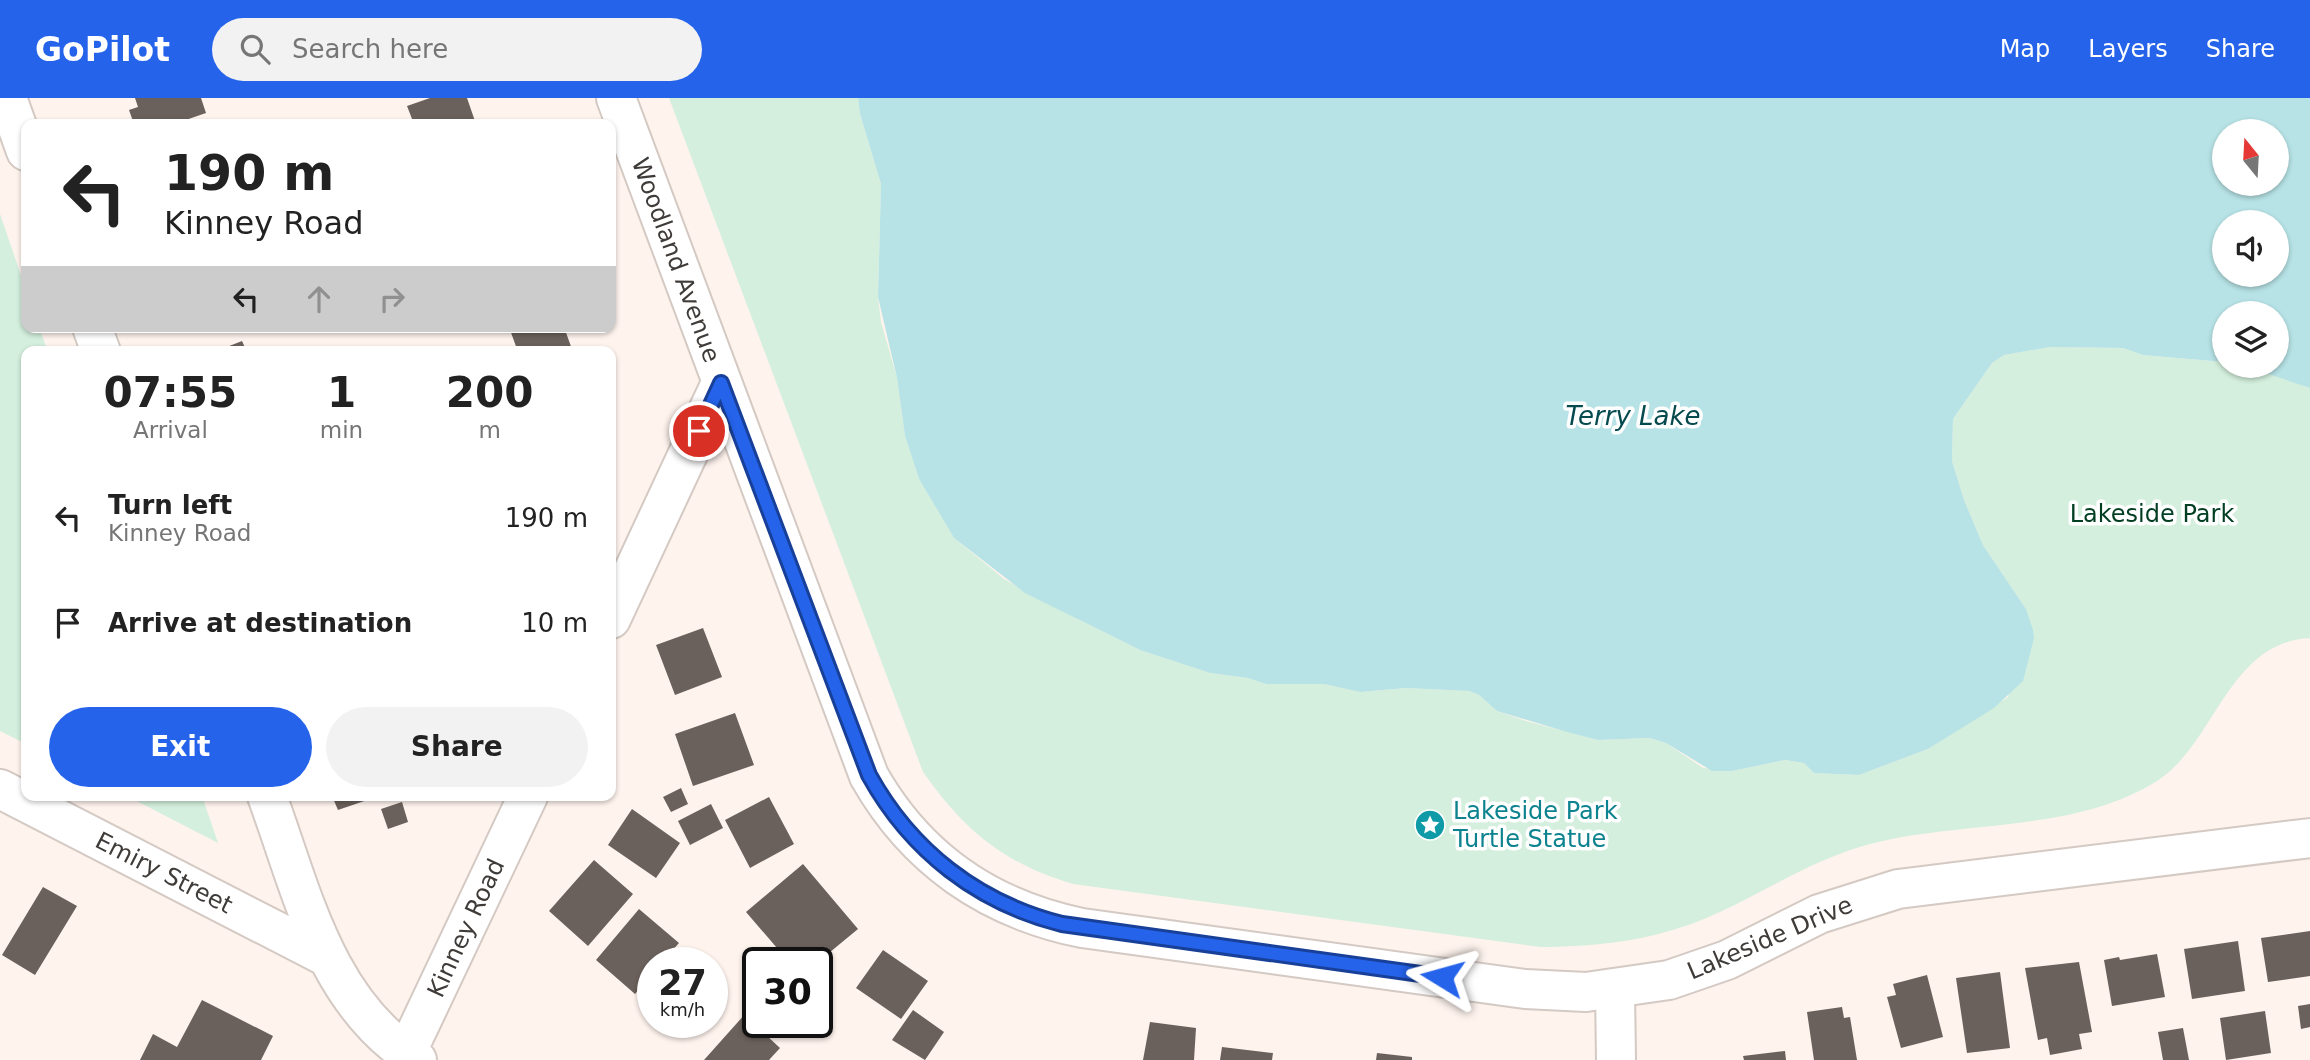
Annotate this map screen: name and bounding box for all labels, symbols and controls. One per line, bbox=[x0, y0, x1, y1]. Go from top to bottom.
search box bbox=[212, 18, 702, 81]
text: GoPilot bbox=[35, 30, 170, 69]
icon: search bbox=[236, 30, 274, 68]
text: Search here bbox=[292, 34, 448, 64]
text: Map bbox=[2000, 35, 2050, 63]
text: Layers bbox=[2088, 35, 2168, 63]
text: Share bbox=[2206, 35, 2275, 63]
north arrow bbox=[2212, 119, 2289, 196]
map controls bbox=[2212, 119, 2289, 378]
text: 190 m bbox=[164, 145, 334, 202]
icon: left bbox=[49, 147, 140, 238]
street label: Woodland Avenue bbox=[626, 154, 726, 366]
text: Kinney Road bbox=[164, 204, 364, 242]
button: sound bbox=[2212, 210, 2289, 287]
icon: left bbox=[227, 280, 265, 318]
icon: ahead bbox=[300, 280, 338, 318]
icon: right bbox=[373, 280, 411, 318]
button: layers bbox=[2212, 301, 2289, 378]
text: 07:55 bbox=[104, 368, 237, 417]
text: 1 bbox=[327, 368, 356, 417]
text: 200 bbox=[446, 368, 533, 417]
pin bbox=[669, 401, 729, 461]
water label: Terry Lake bbox=[1565, 401, 1701, 431]
icon: arrive bbox=[680, 412, 718, 450]
text: Arrival bbox=[133, 417, 208, 443]
text: min bbox=[320, 417, 363, 443]
text: m bbox=[478, 417, 501, 443]
text: Turn left bbox=[108, 490, 232, 520]
icon: left bbox=[49, 499, 87, 537]
park label: Lakeside Park bbox=[2070, 500, 2234, 528]
text: 190 m bbox=[505, 503, 588, 533]
text: Kinney Road bbox=[108, 520, 251, 546]
icon: arrive bbox=[49, 604, 87, 642]
text: Arrive at destination bbox=[108, 608, 412, 638]
text: 10 m bbox=[521, 608, 588, 638]
button: Exit bbox=[49, 707, 312, 787]
button: Share bbox=[326, 707, 588, 787]
place label: Lakeside Park Turtle Statue bbox=[1452, 797, 1618, 853]
place icon: Lakeside Park Turtle Statue bbox=[1413, 808, 1447, 842]
street label: Emiry Street bbox=[91, 827, 237, 919]
street label: Kinney Road bbox=[422, 854, 510, 1002]
street label: Lakeside Drive bbox=[1683, 891, 1857, 985]
position arrow bbox=[1405, 940, 1479, 1014]
speed limit sign: 30 bbox=[742, 947, 833, 1038]
text: 27 bbox=[658, 963, 707, 1003]
text: km/h bbox=[660, 999, 705, 1020]

